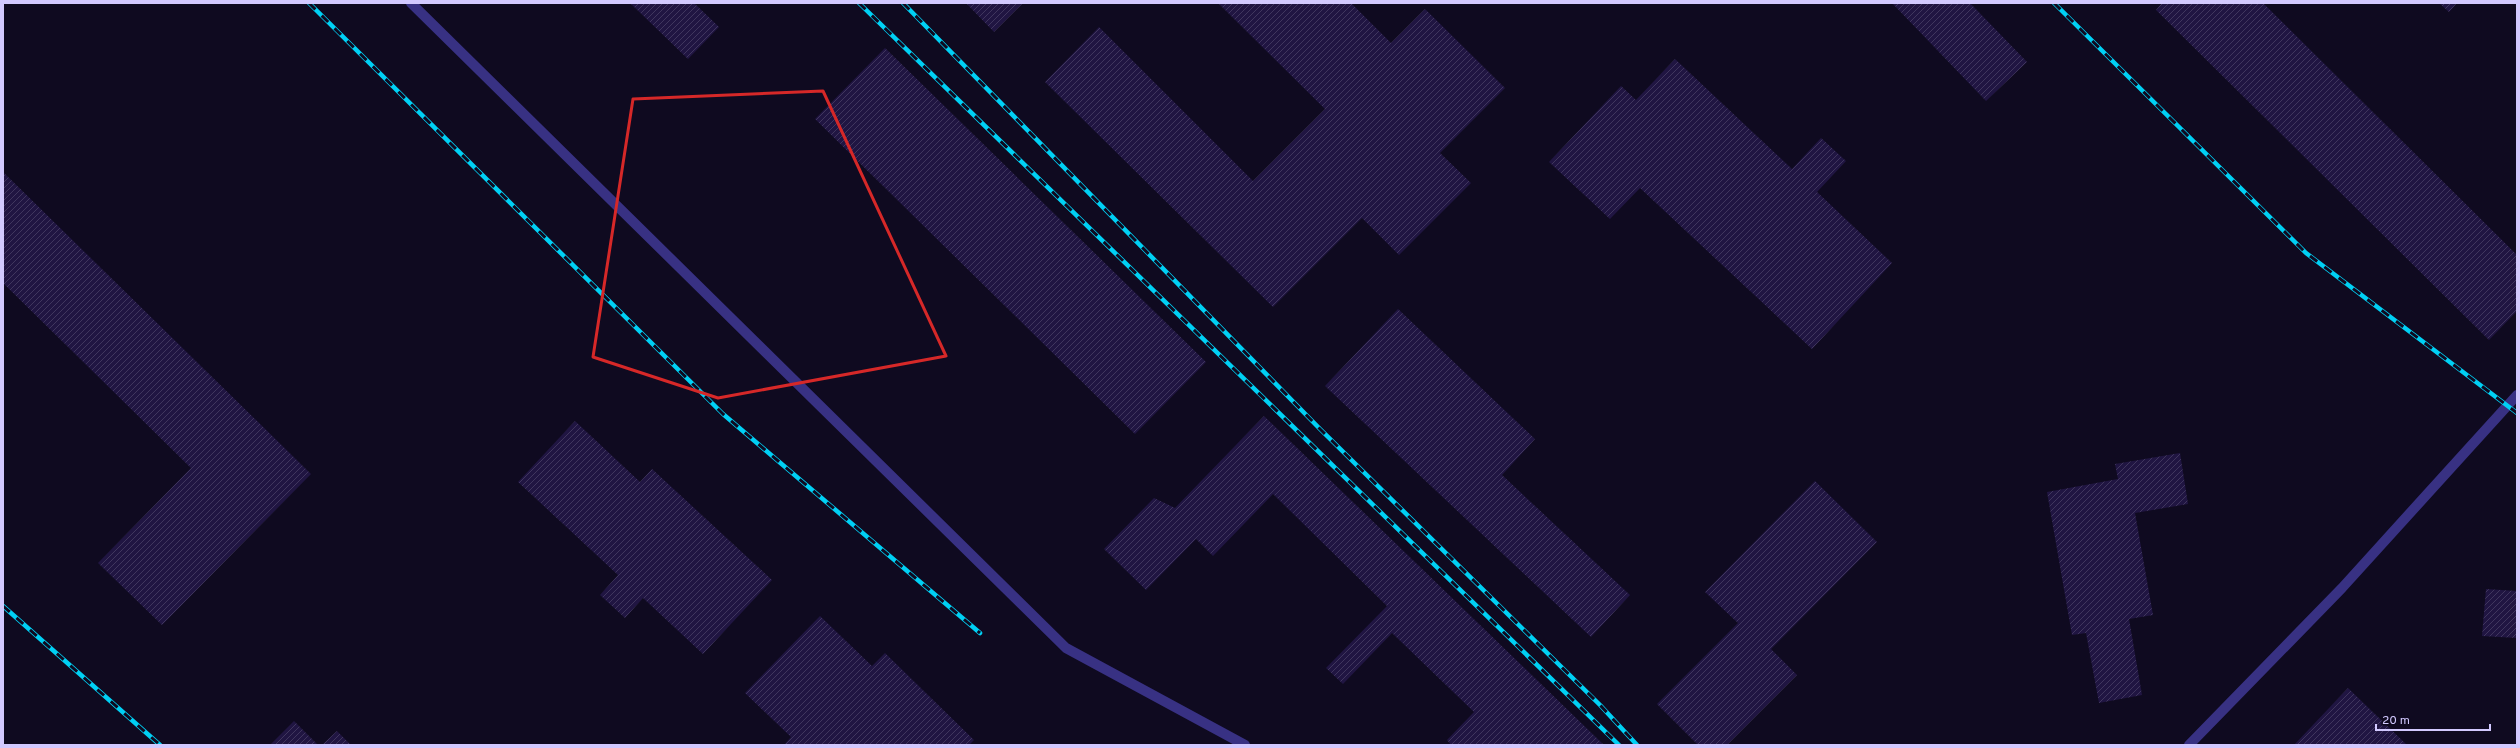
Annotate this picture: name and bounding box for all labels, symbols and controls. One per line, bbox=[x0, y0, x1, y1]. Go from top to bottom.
scale bar bbox=[2376, 706, 2490, 732]
text: 20 m bbox=[2382, 713, 2410, 729]

